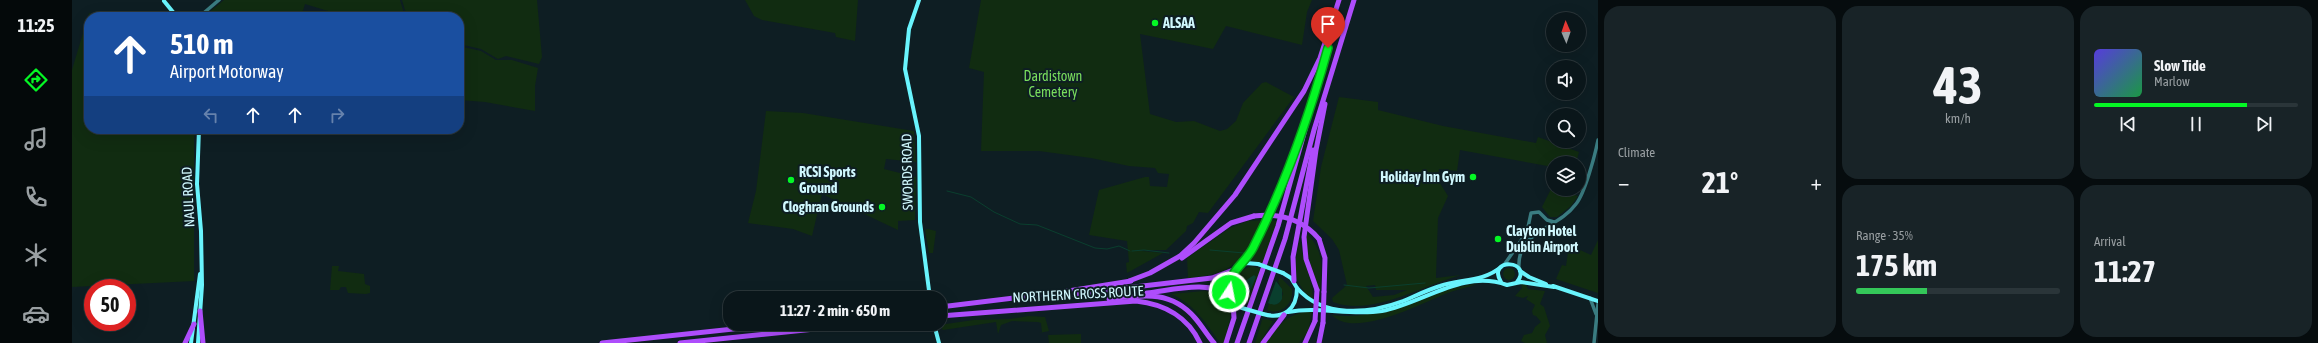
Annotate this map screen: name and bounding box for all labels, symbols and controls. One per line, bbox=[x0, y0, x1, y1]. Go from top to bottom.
pin bbox=[1311, 7.0, 1345, 48]
north arrow bbox=[1546, 12, 1586, 52]
map controls bbox=[1546, 12, 1586, 196]
icon: arrive bbox=[1317, 13, 1339, 35]
text: 11:25 bbox=[17, 15, 55, 36]
place label: ALSAA bbox=[1162, 15, 1195, 31]
marker: ALSAA bbox=[1150, 18, 1160, 28]
icon: ahead bbox=[104, 28, 156, 80]
text: 510 m bbox=[170, 28, 233, 60]
text: 43 bbox=[1934, 55, 1982, 115]
text: Slow Tide bbox=[2154, 57, 2206, 74]
button: sound bbox=[1546, 60, 1586, 100]
text: Airport Motorway bbox=[170, 61, 284, 82]
icon: directions bbox=[22, 66, 50, 94]
park label: Dardistown Cemetery bbox=[1024, 68, 1082, 100]
text: Marlow bbox=[2154, 74, 2190, 89]
icon: left bbox=[200, 104, 222, 126]
icon: ahead bbox=[242, 104, 264, 126]
icon: ahead bbox=[284, 104, 306, 126]
icon: right bbox=[326, 104, 348, 126]
button: search bbox=[1546, 108, 1586, 148]
text: km/h bbox=[1945, 111, 1971, 126]
icon: previous bbox=[2117, 113, 2139, 135]
icon: pause bbox=[2185, 113, 2207, 135]
icon: next bbox=[2253, 113, 2275, 135]
icon: music bbox=[22, 125, 50, 153]
street label: SWORDS ROAD bbox=[898, 133, 916, 210]
text: Climate bbox=[1618, 145, 1655, 160]
button: layers bbox=[1546, 156, 1586, 196]
place label: RCSI Sports Ground bbox=[799, 164, 856, 196]
text: 21° bbox=[1702, 165, 1738, 199]
street label: NAUL ROAD bbox=[178, 166, 198, 228]
place label: Holiday Inn Gym bbox=[1380, 169, 1465, 185]
text: − bbox=[1618, 169, 1629, 195]
text: + bbox=[1811, 169, 1822, 195]
marker: Holiday Inn Gym bbox=[1468, 172, 1478, 182]
marker: RCSI Sports Ground bbox=[786, 175, 796, 185]
icon: phone bbox=[22, 183, 50, 211]
place label: Cloghran Grounds bbox=[782, 199, 874, 215]
marker: Cloghran Grounds bbox=[877, 202, 887, 212]
place label: Clayton Hotel Dublin Airport bbox=[1506, 223, 1578, 255]
text: Range · 35% bbox=[1856, 228, 1913, 243]
marker: Clayton Hotel Dublin Airport bbox=[1493, 234, 1503, 244]
text: Arrival bbox=[2094, 234, 2126, 249]
icon: climate bbox=[22, 241, 50, 269]
text: 175 km bbox=[1856, 248, 1937, 282]
text: 11:27 bbox=[2094, 254, 2156, 288]
position arrow bbox=[1208, 271, 1250, 313]
speed limit sign: 50 bbox=[84, 279, 136, 331]
street label: NORTHERN CROSS ROUTE bbox=[1012, 283, 1144, 305]
icon: car bbox=[22, 300, 50, 328]
text: 11:27 · 2 min · 650 m bbox=[780, 302, 890, 319]

